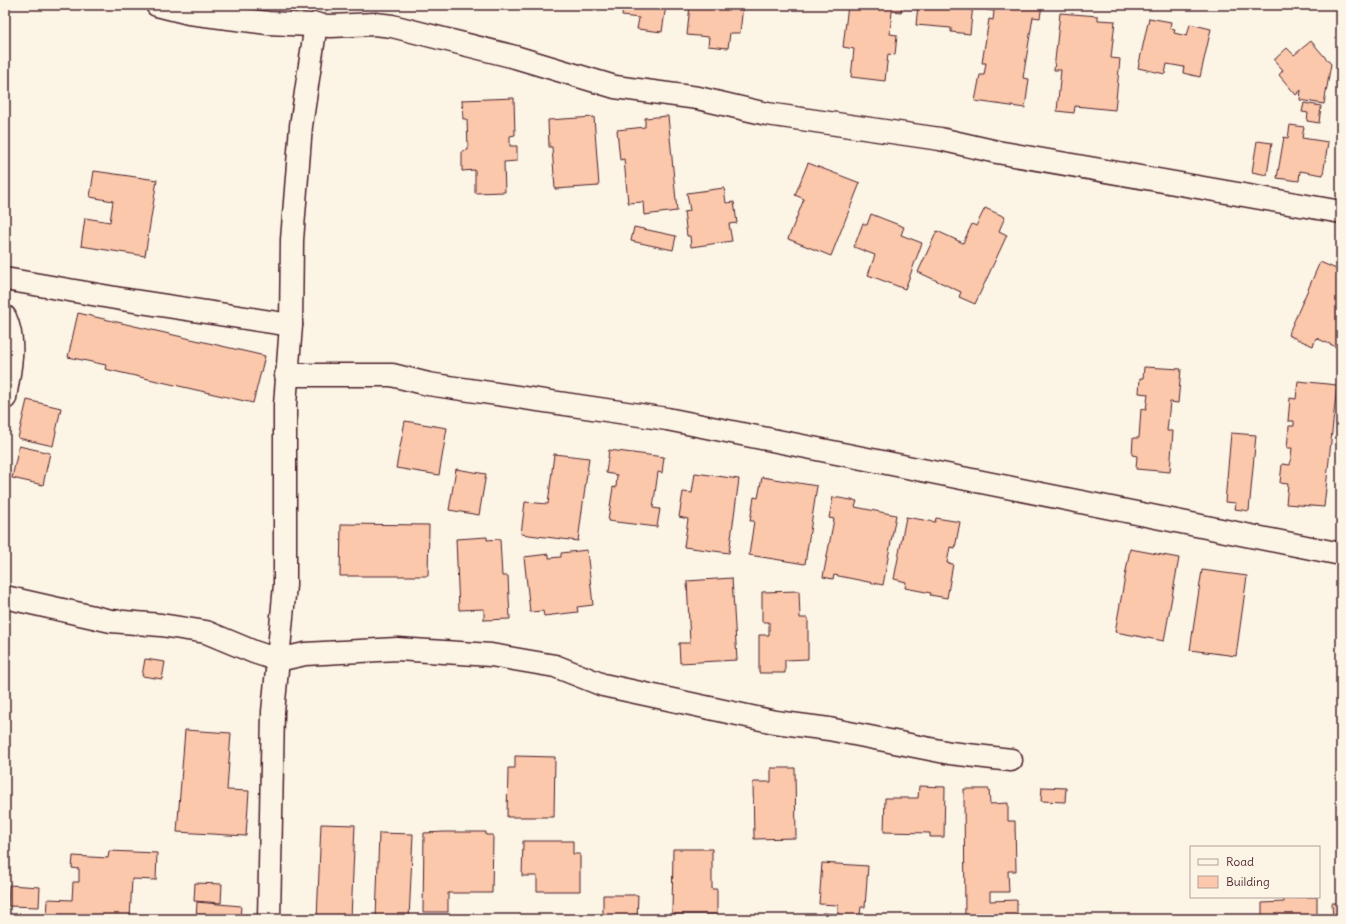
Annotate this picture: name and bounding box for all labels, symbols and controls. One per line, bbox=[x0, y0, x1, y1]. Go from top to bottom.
legend bbox=[1190, 846, 1320, 898]
text: Road bbox=[1226, 854, 1254, 869]
text: Building bbox=[1226, 874, 1270, 889]

